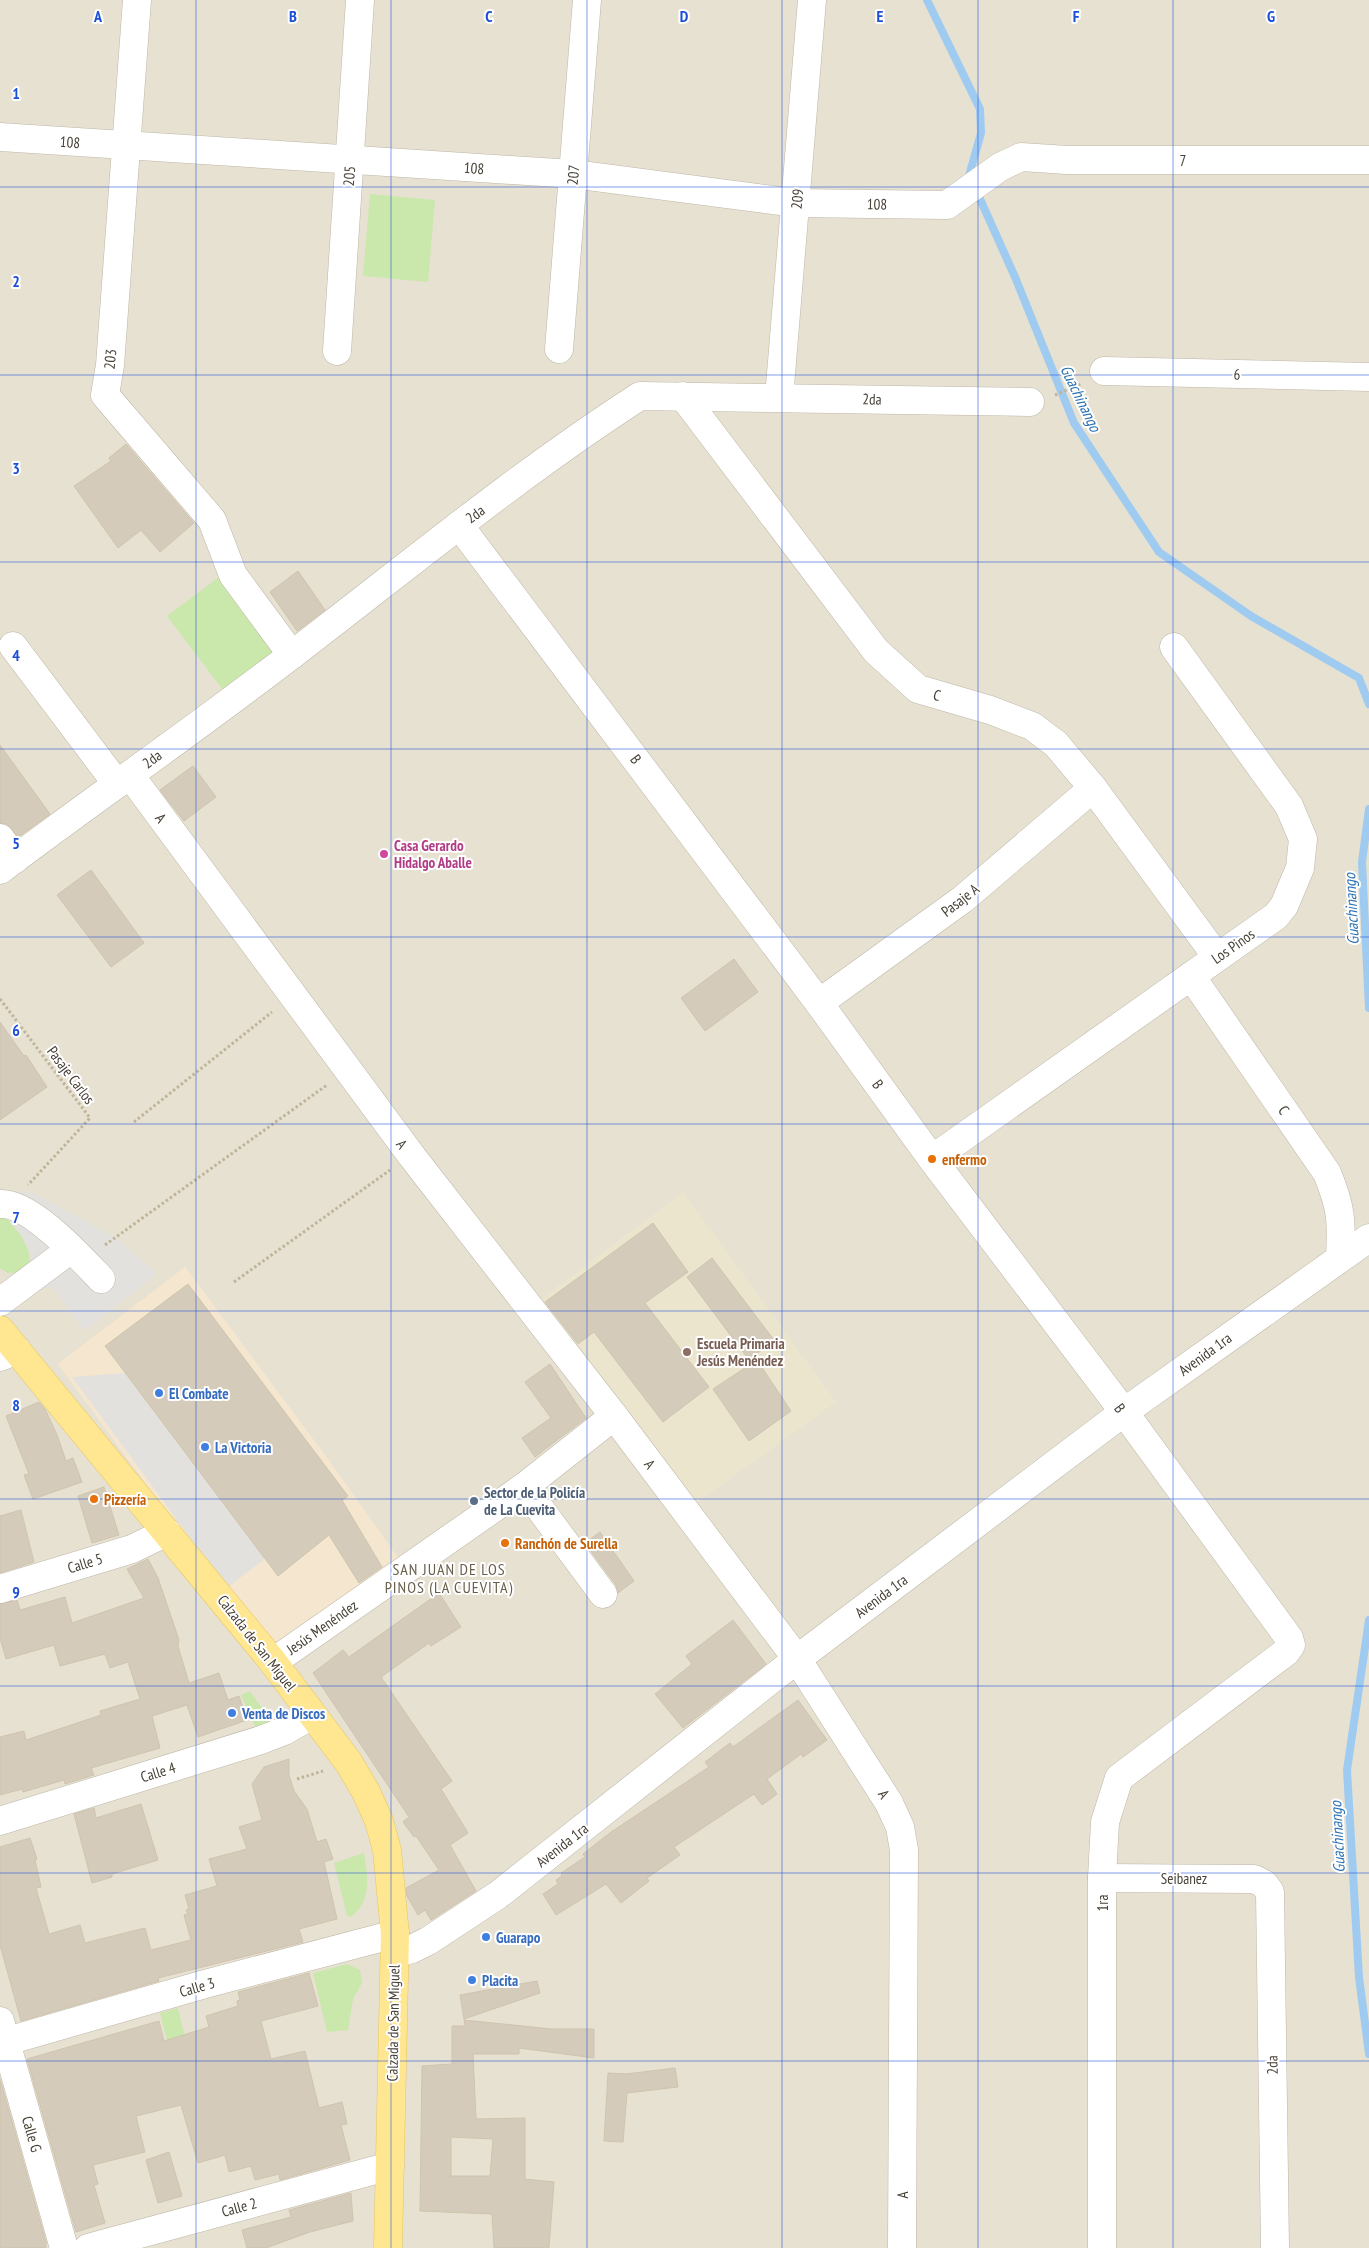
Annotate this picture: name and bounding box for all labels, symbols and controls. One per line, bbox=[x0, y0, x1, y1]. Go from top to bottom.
text: A bbox=[93, 6, 103, 26]
text: B bbox=[289, 6, 297, 26]
text: C bbox=[485, 6, 493, 26]
text: D bbox=[680, 6, 689, 26]
text: E bbox=[877, 6, 884, 26]
text: F bbox=[1073, 6, 1080, 26]
text: G bbox=[1267, 6, 1275, 26]
text: 1 bbox=[12, 83, 20, 103]
street label: 108 bbox=[59, 132, 81, 152]
street label: 7 bbox=[1180, 151, 1186, 170]
street label: 108 bbox=[463, 158, 485, 178]
street label: 207 bbox=[563, 164, 583, 186]
street label: 205 bbox=[339, 165, 359, 187]
street label: 209 bbox=[787, 188, 807, 210]
street label: 108 bbox=[867, 194, 887, 214]
text: 2 bbox=[12, 271, 20, 291]
street label: 203 bbox=[99, 348, 121, 370]
water label: Guachinango bbox=[1056, 361, 1106, 436]
street label: 6 bbox=[1233, 364, 1241, 384]
street label: 2da bbox=[862, 389, 882, 409]
text: 3 bbox=[12, 458, 20, 478]
street label: 2da bbox=[462, 501, 488, 527]
text: 4 bbox=[12, 645, 20, 665]
street label: C bbox=[931, 685, 943, 705]
street label: 2da bbox=[139, 746, 165, 772]
street label: B bbox=[626, 750, 646, 768]
street label: A bbox=[151, 810, 171, 827]
text: 5 bbox=[12, 833, 20, 853]
place label: Casa Gerardo Hidalgo Aballe bbox=[394, 836, 472, 872]
marker: Casa Gerardo Hidalgo Aballe bbox=[378, 848, 390, 860]
water label: Guachinango bbox=[1339, 872, 1363, 945]
street label: Pasaje A bbox=[937, 879, 983, 921]
street label: Los Pinos bbox=[1208, 924, 1258, 968]
text: 6 bbox=[12, 1020, 20, 1040]
street label: Pasaje Carlos bbox=[43, 1042, 99, 1108]
street label: B bbox=[868, 1076, 888, 1092]
street label: C bbox=[1274, 1102, 1294, 1118]
street label: A bbox=[392, 1135, 412, 1153]
place label: enfermo bbox=[942, 1150, 987, 1169]
marker: enfermo bbox=[926, 1153, 938, 1165]
text: 7 bbox=[12, 1207, 20, 1227]
street label: Avenida 1ra bbox=[1175, 1328, 1235, 1380]
place label: Escuela Primaria Jesús Menéndez bbox=[696, 1334, 785, 1370]
marker: Escuela Primaria Jesús Menéndez bbox=[681, 1346, 693, 1358]
place label: El Combate bbox=[169, 1384, 229, 1403]
marker: El Combate bbox=[153, 1387, 165, 1399]
text: 8 bbox=[12, 1395, 20, 1415]
street label: B bbox=[1110, 1399, 1130, 1417]
place label: La Victoria bbox=[215, 1438, 271, 1457]
marker: La Victoria bbox=[199, 1441, 211, 1453]
street label: A bbox=[640, 1455, 660, 1473]
place label: Sector de la Policía de La Cuevita bbox=[484, 1483, 585, 1519]
place label: Pizzería bbox=[104, 1490, 146, 1509]
marker: Pizzería bbox=[88, 1493, 100, 1505]
marker: Sector de la Policía de La Cuevita bbox=[468, 1495, 480, 1507]
place label: Ranchón de Surella bbox=[515, 1534, 618, 1553]
marker: Ranchón de Surella bbox=[499, 1537, 511, 1549]
street label: Calle 5 bbox=[65, 1549, 105, 1577]
district label: SAN JUAN DE LOS PINOS (LA CUEVITA) bbox=[385, 1559, 513, 1597]
street label: Avenida 1ra bbox=[851, 1570, 911, 1622]
text: 9 bbox=[12, 1582, 20, 1602]
street label: Calzada de San Miguel bbox=[214, 1591, 301, 1695]
street label: Jesús Menéndez bbox=[282, 1595, 361, 1659]
place label: Venta de Discos bbox=[241, 1704, 325, 1723]
marker: Venta de Discos bbox=[226, 1707, 238, 1719]
street label: Calle 4 bbox=[138, 1758, 178, 1786]
street label: A bbox=[874, 1786, 894, 1803]
water label: Guachinango bbox=[1325, 1800, 1349, 1873]
street label: Avenida 1ra bbox=[532, 1819, 592, 1871]
street label: Seibanez bbox=[1161, 1869, 1207, 1888]
street label: 1ra bbox=[1093, 1895, 1112, 1911]
place label: Guarapo bbox=[496, 1928, 541, 1947]
marker: Guarapo bbox=[480, 1931, 492, 1943]
street label: Calzada de San Miguel bbox=[382, 1964, 404, 2082]
place label: Placita bbox=[482, 1971, 518, 1990]
street label: Calle 3 bbox=[177, 1973, 217, 2001]
marker: Placita bbox=[466, 1974, 478, 1986]
street label: 2da bbox=[1262, 2055, 1282, 2075]
street label: Calle G bbox=[18, 2114, 46, 2154]
street label: A bbox=[893, 2191, 912, 2199]
street label: Calle 2 bbox=[219, 2193, 259, 2221]

